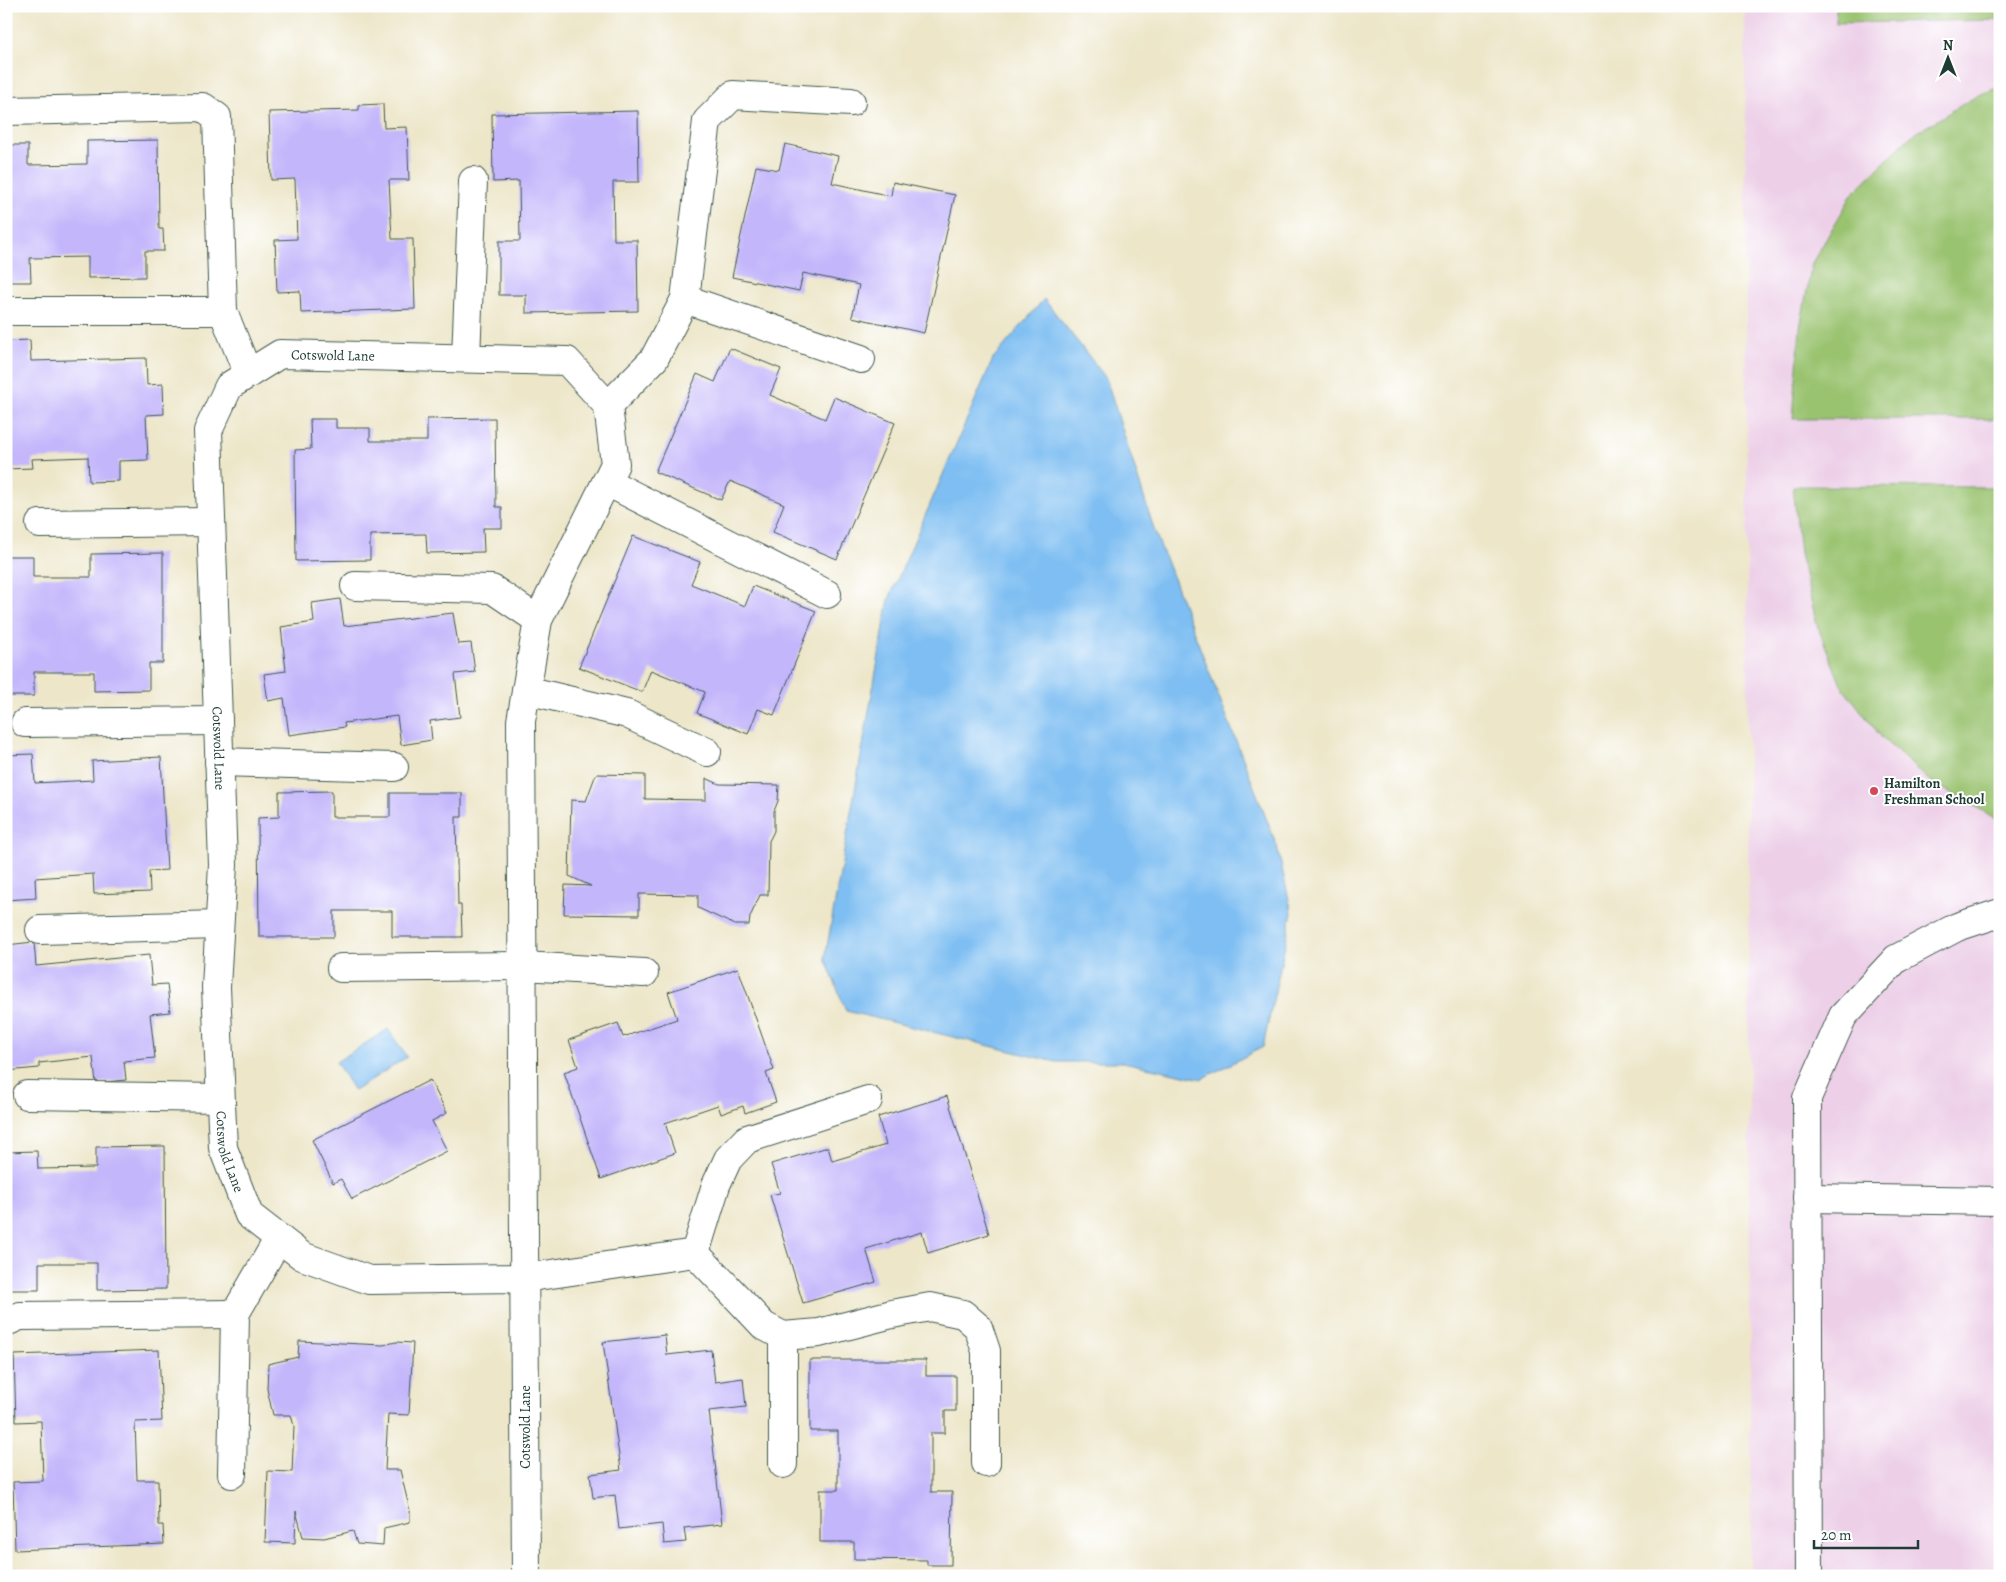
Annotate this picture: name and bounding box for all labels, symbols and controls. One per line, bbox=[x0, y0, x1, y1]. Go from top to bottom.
north arrow bbox=[1924, 32, 1974, 82]
text: N bbox=[1943, 36, 1953, 55]
street label: Cotswold Lane bbox=[291, 345, 375, 366]
street label: Cotswold Lane bbox=[208, 706, 229, 790]
place label: Hamilton Freshman School bbox=[1884, 774, 1985, 809]
marker: Hamilton Freshman School bbox=[1868, 785, 1880, 797]
street label: Cotswold Lane bbox=[211, 1111, 248, 1195]
street label: Cotswold Lane bbox=[516, 1385, 535, 1469]
scale bar bbox=[1814, 1517, 1917, 1549]
text: 20 m bbox=[1821, 1525, 1852, 1545]

